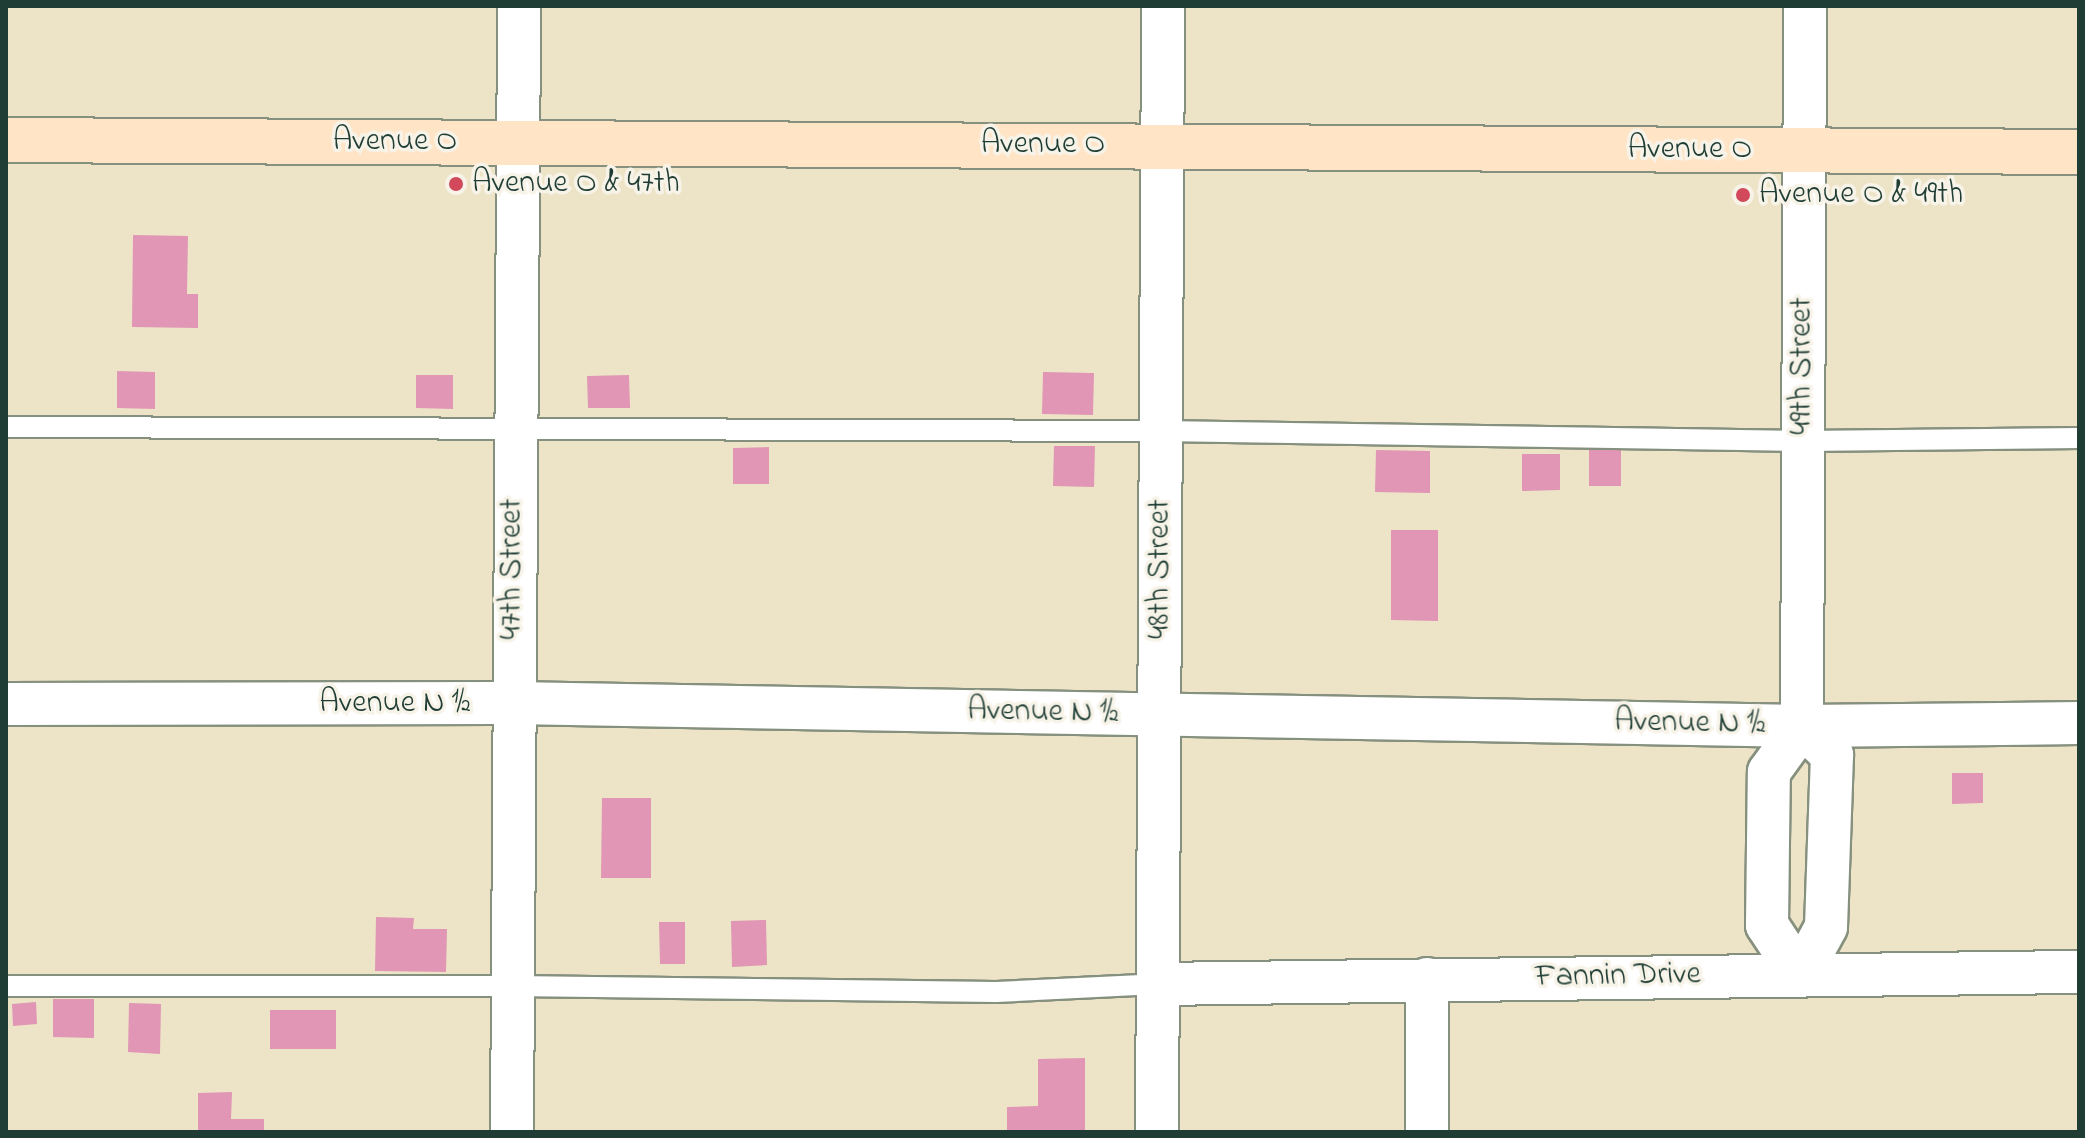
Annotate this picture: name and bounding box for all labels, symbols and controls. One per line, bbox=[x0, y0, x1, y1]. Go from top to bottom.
street label: Avenue O bbox=[333, 123, 457, 161]
street label: Avenue O bbox=[981, 126, 1105, 164]
street label: Avenue O bbox=[1628, 131, 1752, 169]
place label: Avenue O & 47th bbox=[472, 165, 680, 203]
marker: Avenue O & 47th bbox=[447, 175, 465, 193]
place label: Avenue O & 49th bbox=[1759, 176, 1963, 214]
marker: Avenue O & 49th bbox=[1734, 186, 1752, 204]
street label: 49th Street bbox=[1784, 297, 1822, 435]
street label: 47th Street bbox=[494, 499, 532, 639]
street label: 48th Street bbox=[1142, 499, 1180, 639]
street label: Avenue N ½ bbox=[319, 685, 471, 723]
street label: Avenue N ½ bbox=[967, 692, 1119, 734]
street label: Avenue N ½ bbox=[1614, 703, 1766, 745]
street label: Fannin Drive bbox=[1535, 956, 1701, 998]

